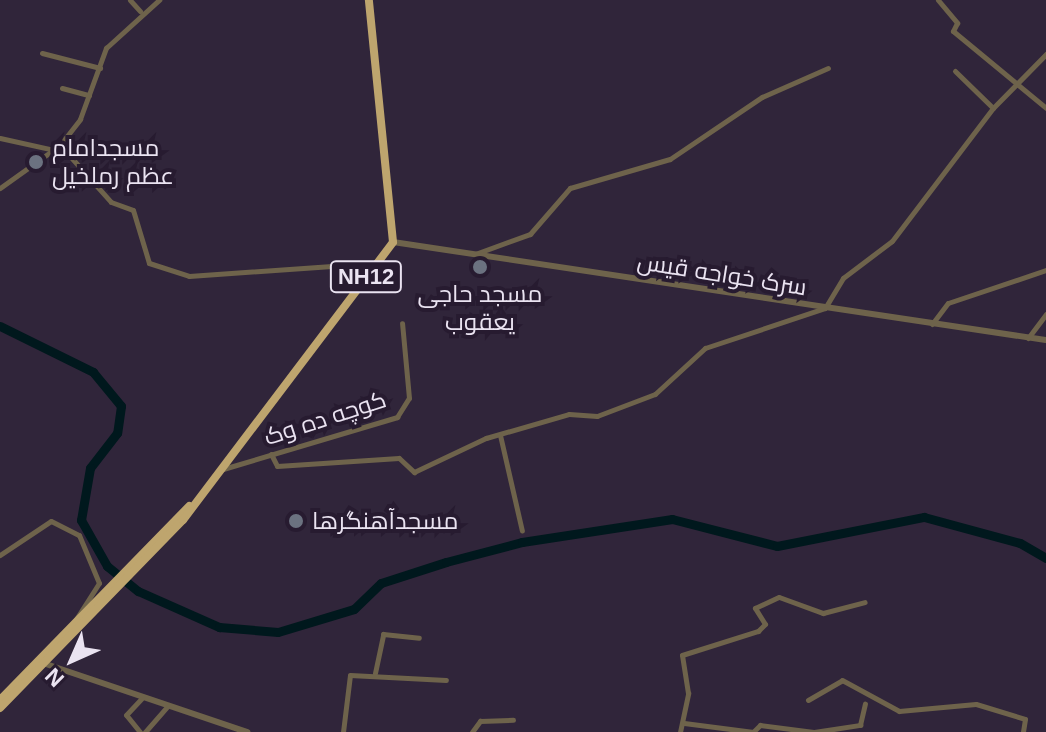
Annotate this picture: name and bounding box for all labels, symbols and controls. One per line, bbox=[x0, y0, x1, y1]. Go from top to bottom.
place label: مسجدامام عظم رملخیل bbox=[52, 134, 174, 190]
marker: مسجدامام عظم رملخیل bbox=[27, 153, 45, 171]
street label: سرک خواجه قیس bbox=[635, 246, 809, 302]
marker: مسجد حاجی یعقوب bbox=[471, 258, 489, 276]
road number: NH12 bbox=[328, 259, 404, 295]
place label: مسجد حاجی یعقوب bbox=[418, 280, 542, 336]
street label: کوچه ده وک bbox=[260, 385, 390, 451]
place label: مسجدآهنگرها bbox=[312, 507, 458, 535]
marker: مسجدآهنگرها bbox=[287, 512, 305, 530]
north arrow bbox=[32, 620, 112, 700]
text: N bbox=[40, 663, 69, 692]

